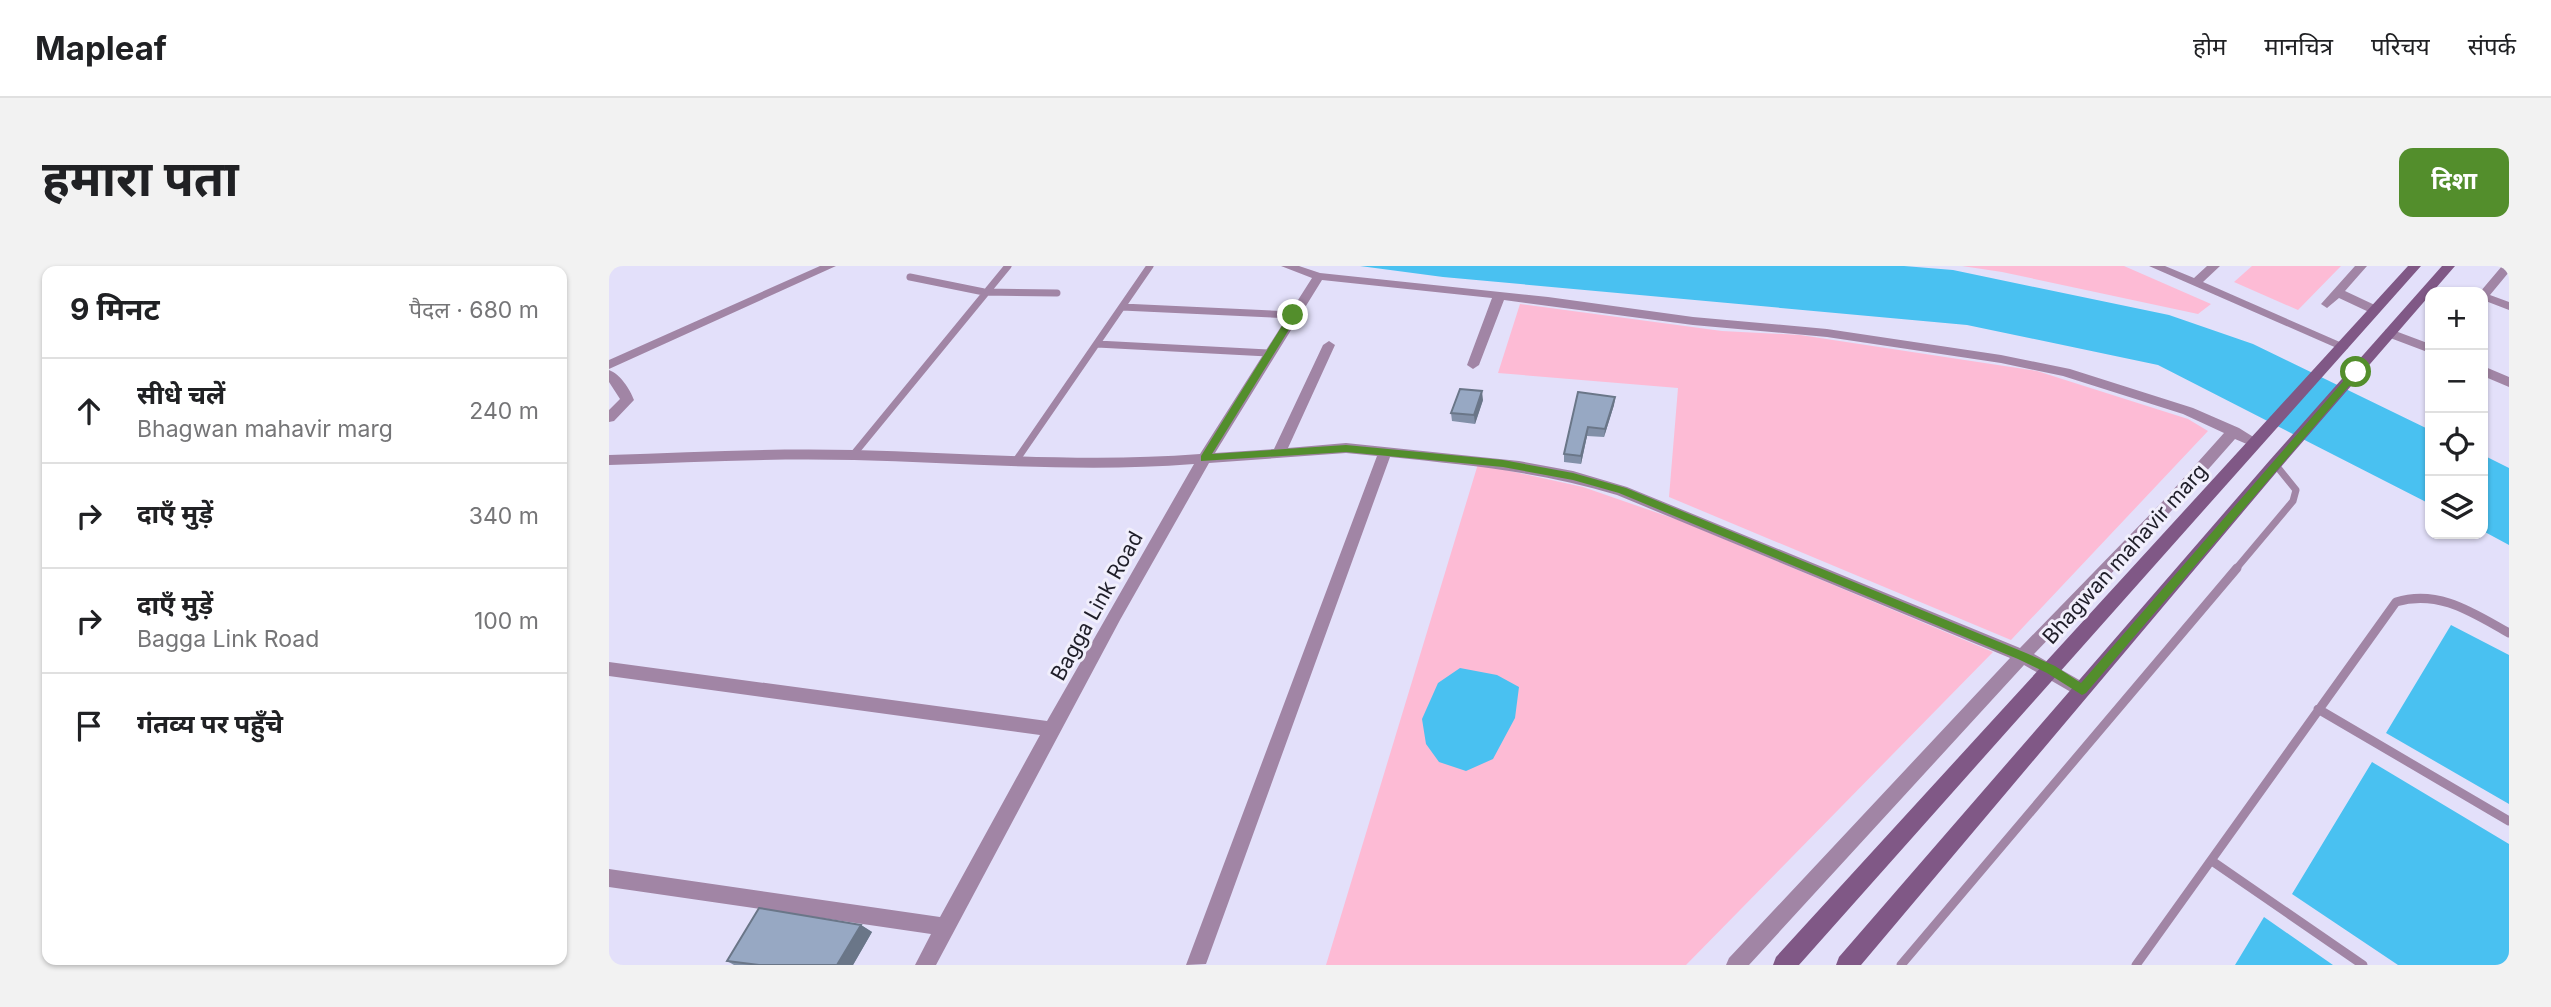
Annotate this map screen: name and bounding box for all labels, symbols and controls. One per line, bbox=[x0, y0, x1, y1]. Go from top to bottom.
text: Mapleaf bbox=[35, 28, 167, 68]
text: होम bbox=[2193, 32, 2226, 61]
text: मानचित्र bbox=[2264, 32, 2333, 61]
text: परिचय bbox=[2371, 32, 2430, 61]
text: संपर्क bbox=[2468, 32, 2516, 61]
button: दिशा bbox=[2399, 148, 2509, 217]
text: हमारा पता bbox=[42, 149, 239, 208]
map controls bbox=[2425, 287, 2488, 539]
button: + bbox=[2425, 287, 2488, 350]
text: 9 मिनट bbox=[70, 291, 160, 327]
text: पैदल · 680 m bbox=[409, 296, 539, 324]
route end bbox=[1277, 299, 1308, 330]
button: − bbox=[2425, 350, 2488, 413]
route start bbox=[2340, 356, 2371, 387]
text: सीधे चलें bbox=[137, 379, 225, 410]
icon: ahead bbox=[70, 392, 108, 430]
text: 240 m bbox=[469, 397, 539, 425]
button: locate bbox=[2425, 413, 2488, 476]
text: Bhagwan mahavir marg bbox=[137, 415, 393, 443]
street label: Bhagwan mahavir marg bbox=[2037, 459, 2212, 649]
button: layers bbox=[2425, 476, 2488, 539]
icon: right bbox=[70, 497, 108, 535]
text: दाएँ मुड़ें bbox=[137, 498, 213, 529]
text: 340 m bbox=[469, 502, 539, 530]
street label: Bagga Link Road bbox=[1045, 527, 1148, 685]
text: दाएँ मुड़ें bbox=[137, 589, 213, 620]
icon: right bbox=[70, 602, 108, 640]
text: 100 m bbox=[474, 607, 539, 635]
text: Bagga Link Road bbox=[137, 625, 319, 653]
icon: arrive bbox=[70, 707, 108, 745]
text: गंतव्य पर पहुँचे bbox=[137, 708, 283, 739]

